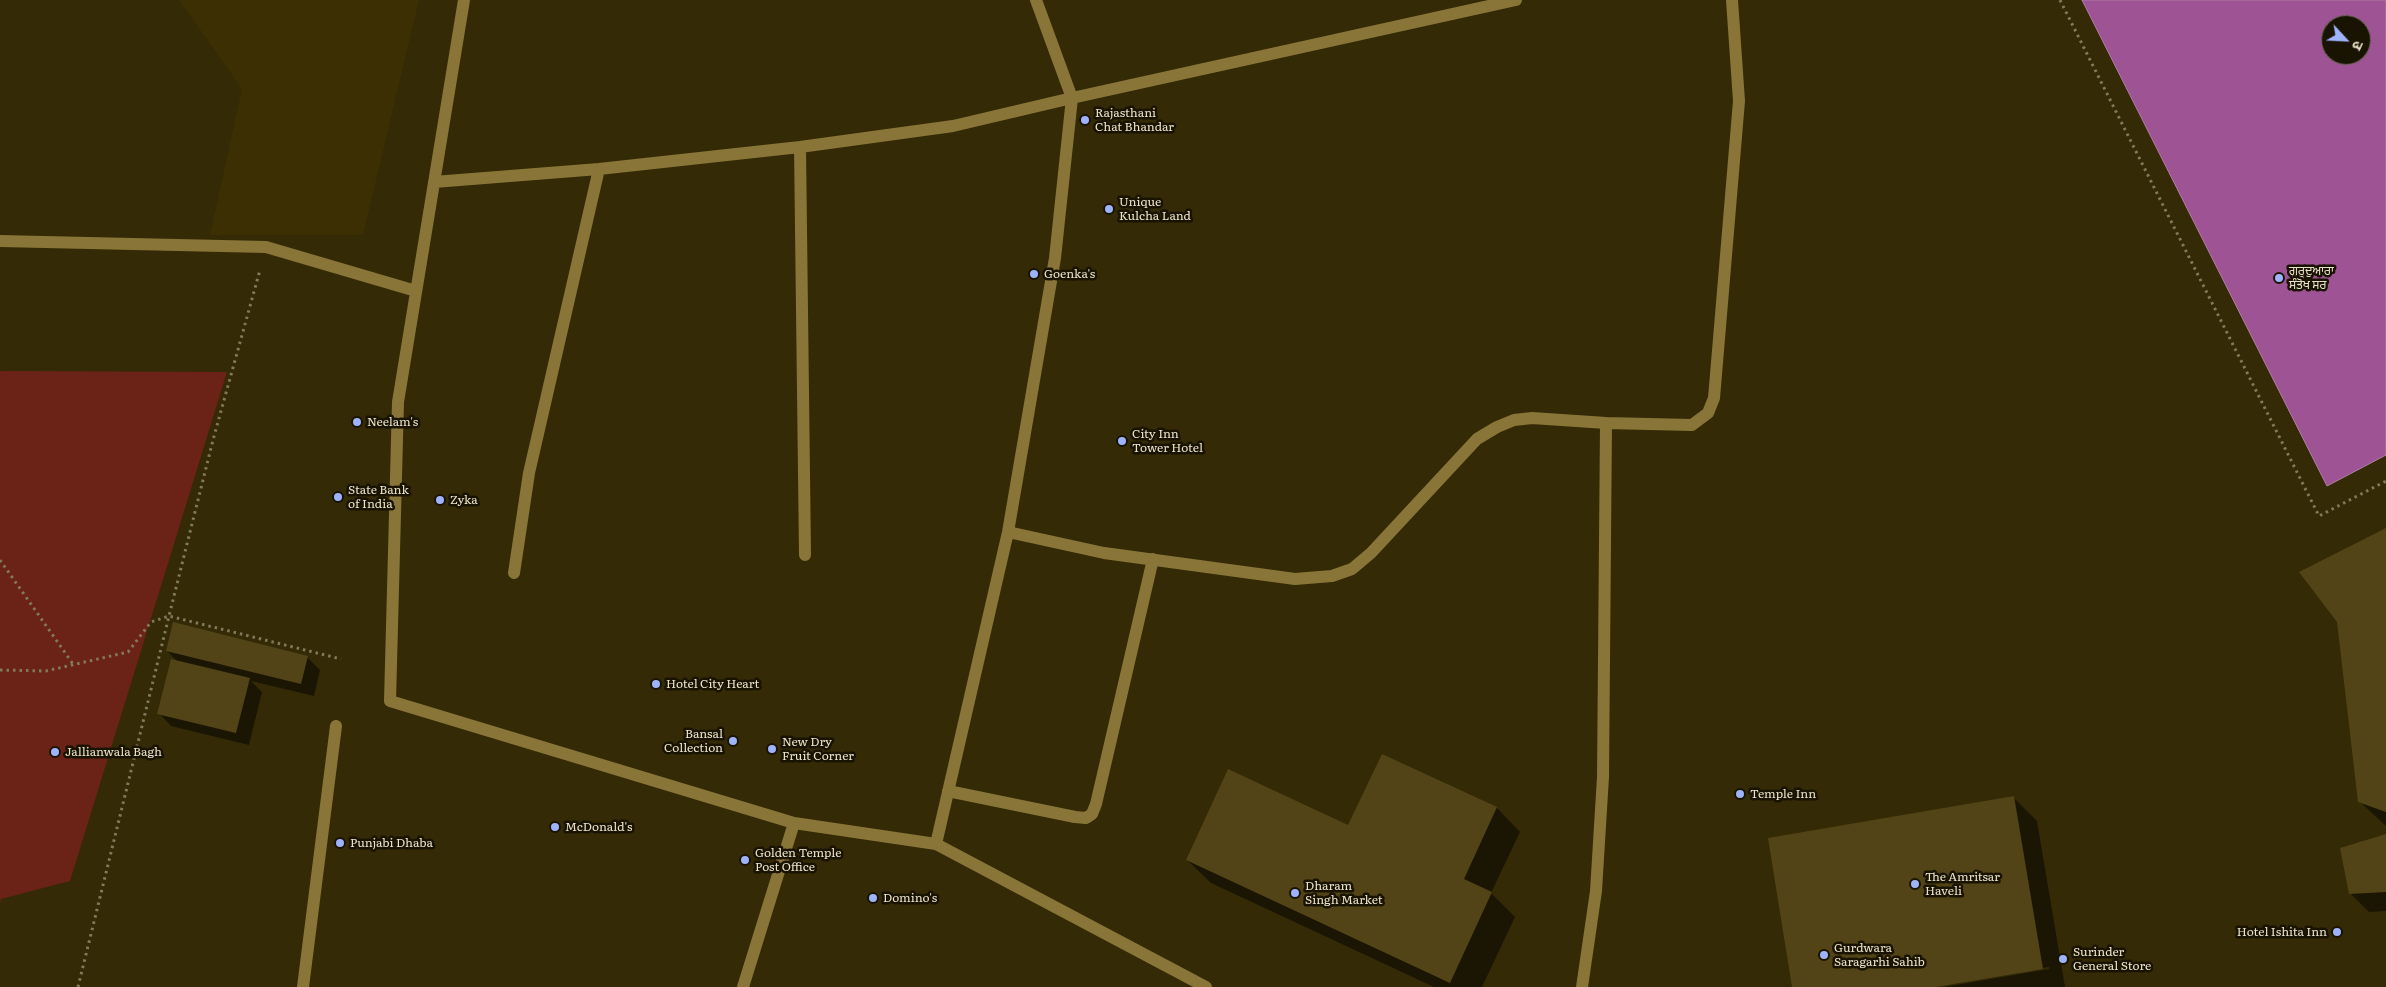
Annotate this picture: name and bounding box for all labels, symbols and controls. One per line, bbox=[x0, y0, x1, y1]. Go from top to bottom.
north arrow bbox=[2321, 15, 2371, 65]
text: उ bbox=[2348, 38, 2369, 54]
place label: Rajasthani Chat Bhandar bbox=[1095, 106, 1174, 134]
marker: Rajasthani Chat Bhandar bbox=[1079, 114, 1091, 126]
place label: Unique Kulcha Land bbox=[1119, 195, 1191, 223]
marker: Unique Kulcha Land bbox=[1103, 203, 1115, 215]
place label: ਗੁਰੂਦੁਆਰਾ ਸੰਤੋਖ ਸਰ bbox=[2289, 264, 2334, 292]
place label: Goenka's bbox=[1044, 267, 1095, 281]
marker: Goenka's bbox=[1028, 268, 1040, 280]
marker: ਗੁਰੂਦੁਆਰਾ ਸੰਤੋਖ ਸਰ bbox=[2273, 272, 2285, 284]
place label: Neelam's bbox=[367, 415, 418, 429]
marker: Neelam's bbox=[351, 416, 363, 428]
place label: City Inn Tower Hotel bbox=[1132, 427, 1203, 455]
marker: City Inn Tower Hotel bbox=[1116, 435, 1128, 447]
place label: State Bank of India bbox=[348, 483, 409, 511]
marker: State Bank of India bbox=[332, 491, 344, 503]
place label: Zyka bbox=[450, 493, 478, 507]
marker: Zyka bbox=[434, 494, 446, 506]
place label: Hotel City Heart bbox=[666, 677, 759, 691]
marker: Hotel City Heart bbox=[650, 678, 662, 690]
place label: Bansal Collection bbox=[664, 727, 723, 755]
marker: Bansal Collection bbox=[727, 735, 739, 747]
place label: New Dry Fruit Corner bbox=[782, 735, 854, 763]
marker: New Dry Fruit Corner bbox=[766, 743, 778, 755]
place label: Jallianwala Bagh bbox=[65, 745, 162, 759]
marker: Jallianwala Bagh bbox=[49, 746, 61, 758]
place label: Temple Inn bbox=[1750, 787, 1816, 801]
marker: Temple Inn bbox=[1734, 788, 1746, 800]
place label: McDonald's bbox=[565, 820, 632, 834]
marker: McDonald's bbox=[549, 821, 561, 833]
place label: Punjabi Dhaba bbox=[350, 836, 433, 850]
marker: Punjabi Dhaba bbox=[334, 837, 346, 849]
place label: Golden Temple Post Office bbox=[755, 846, 841, 874]
marker: Golden Temple Post Office bbox=[739, 854, 751, 866]
place label: The Amritsar Haveli bbox=[1925, 870, 2000, 898]
marker: The Amritsar Haveli bbox=[1909, 878, 1921, 890]
place label: Dharam Singh Market bbox=[1305, 879, 1383, 907]
marker: Dharam Singh Market bbox=[1289, 887, 1301, 899]
place label: Domino's bbox=[883, 891, 937, 905]
marker: Domino's bbox=[867, 892, 879, 904]
place label: Hotel Ishita Inn bbox=[2237, 925, 2327, 939]
marker: Hotel Ishita Inn bbox=[2331, 926, 2343, 938]
place label: Gurdwara Saragarhi Sahib bbox=[1834, 941, 1925, 969]
place label: Surinder General Store bbox=[2073, 945, 2151, 973]
marker: Gurdwara Saragarhi Sahib bbox=[1818, 949, 1830, 961]
marker: Surinder General Store bbox=[2057, 953, 2069, 965]

